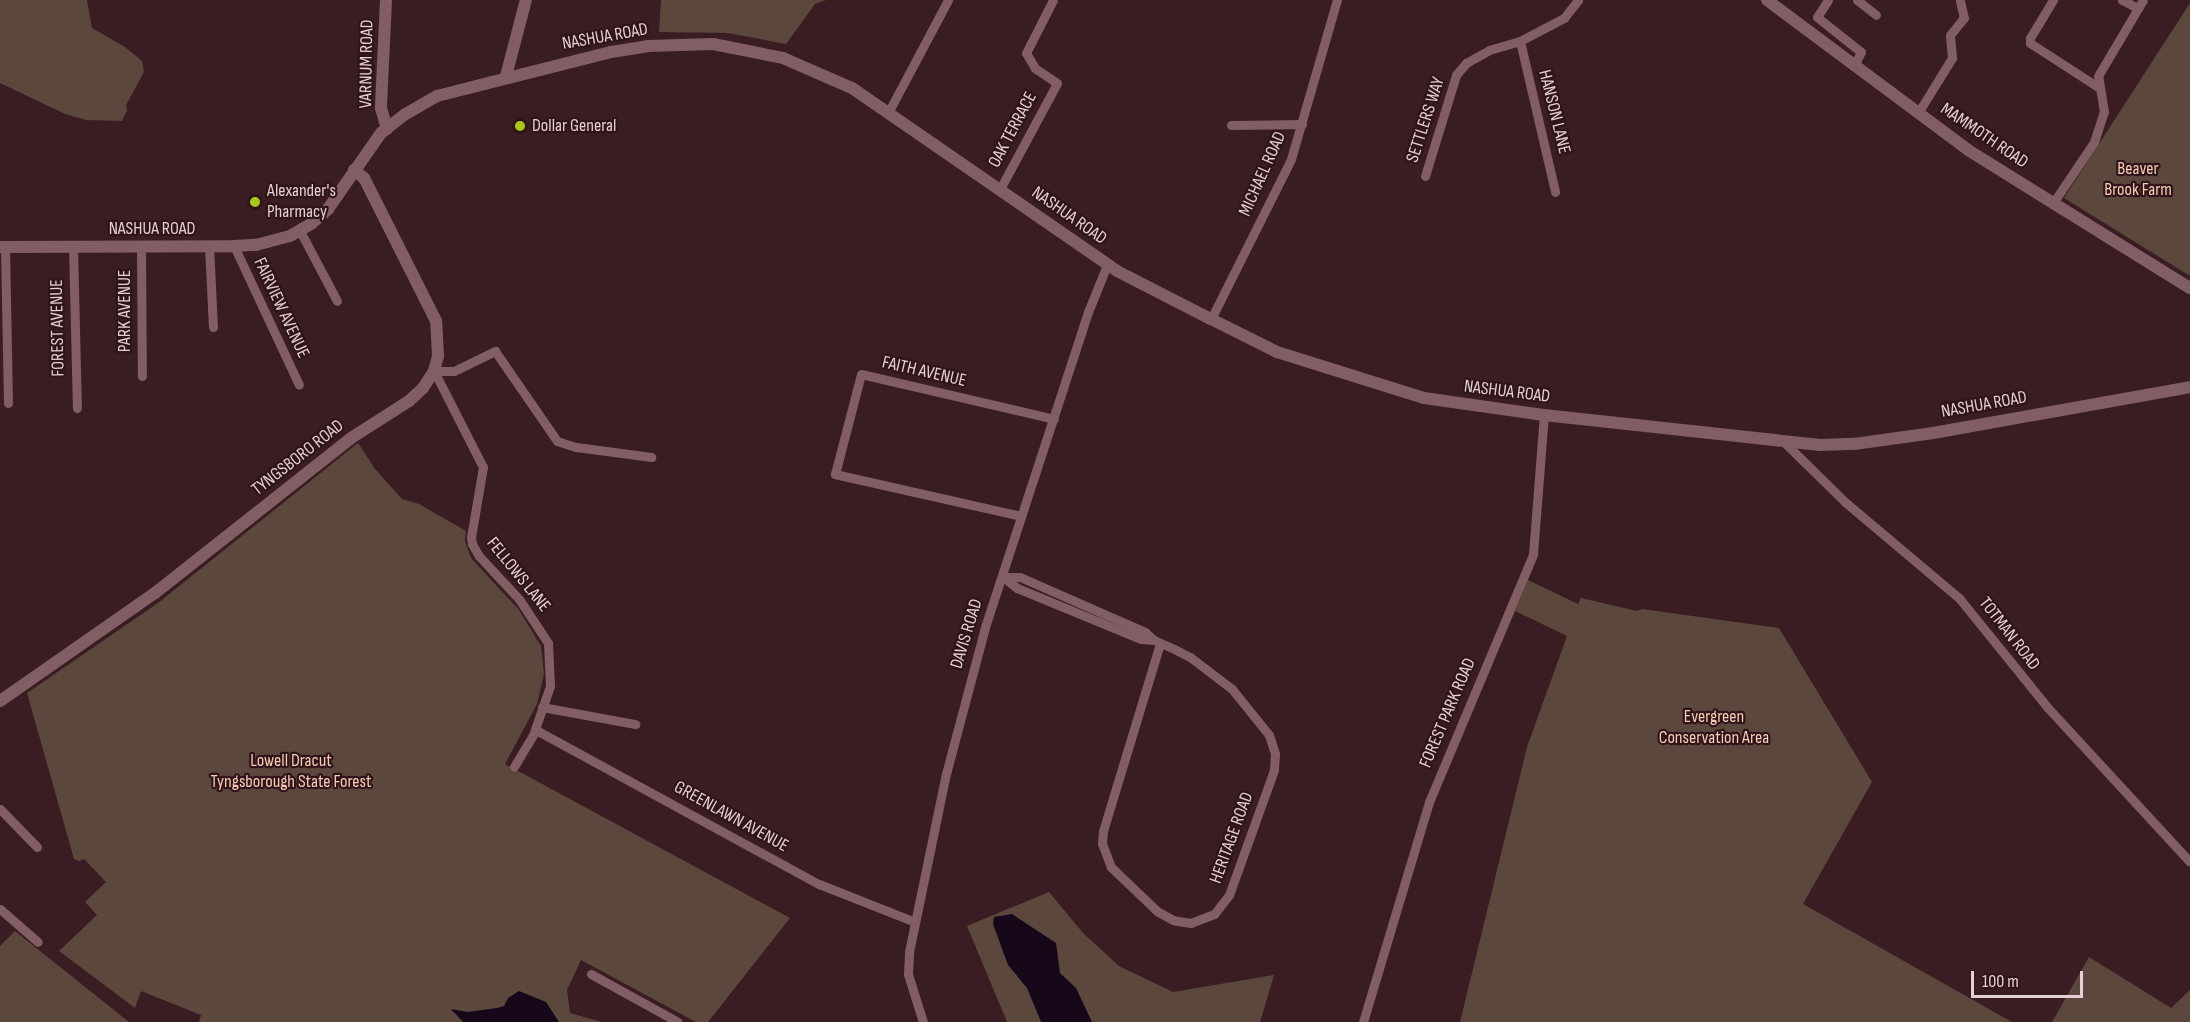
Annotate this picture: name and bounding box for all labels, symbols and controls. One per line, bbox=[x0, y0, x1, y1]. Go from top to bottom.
street label: VARNUM ROAD bbox=[355, 19, 379, 109]
street label: NASHUA ROAD bbox=[560, 19, 650, 55]
street label: HANSON LANE bbox=[1533, 68, 1575, 156]
street label: SETTLERS WAY bbox=[1402, 75, 1450, 165]
street label: OAK TERRACE bbox=[984, 89, 1042, 171]
street label: MAMMOTH ROAD bbox=[1936, 99, 2032, 173]
place label: Dollar General bbox=[532, 115, 616, 137]
marker: Dollar General bbox=[513, 119, 527, 133]
street label: MICHAEL ROAD bbox=[1235, 128, 1291, 220]
park label: Beaver Brook Farm bbox=[2104, 159, 2172, 201]
place label: Alexander's Pharmacy bbox=[267, 181, 336, 224]
street label: NASHUA ROAD bbox=[1027, 182, 1111, 250]
marker: Alexander's Pharmacy bbox=[248, 195, 262, 209]
street label: NASHUA ROAD bbox=[109, 218, 195, 240]
street label: FAIRVIEW AVENUE bbox=[248, 254, 314, 362]
street label: PARK AVENUE bbox=[114, 270, 136, 352]
street label: FOREST AVENUE bbox=[46, 279, 70, 377]
street label: FAITH AVENUE bbox=[880, 352, 968, 392]
street label: NASHUA ROAD bbox=[1463, 376, 1551, 408]
street label: NASHUA ROAD bbox=[1939, 387, 2029, 423]
street label: TYNGSBORO ROAD bbox=[248, 415, 348, 501]
street label: FELLOWS LANE bbox=[481, 533, 555, 617]
street label: TOTMAN ROAD bbox=[1974, 593, 2044, 675]
street label: DAVIS ROAD bbox=[946, 597, 988, 671]
street label: FOREST PARK ROAD bbox=[1415, 655, 1481, 771]
park label: Evergreen Conservation Area bbox=[1659, 707, 1769, 750]
park label: Lowell Dracut Tyngsborough State Forest bbox=[210, 751, 372, 794]
street label: GREENLAWN AVENUE bbox=[670, 777, 792, 857]
street label: HERITAGE ROAD bbox=[1206, 789, 1258, 887]
scale bar bbox=[1974, 959, 2086, 997]
text: 100 m bbox=[1982, 971, 2019, 992]

